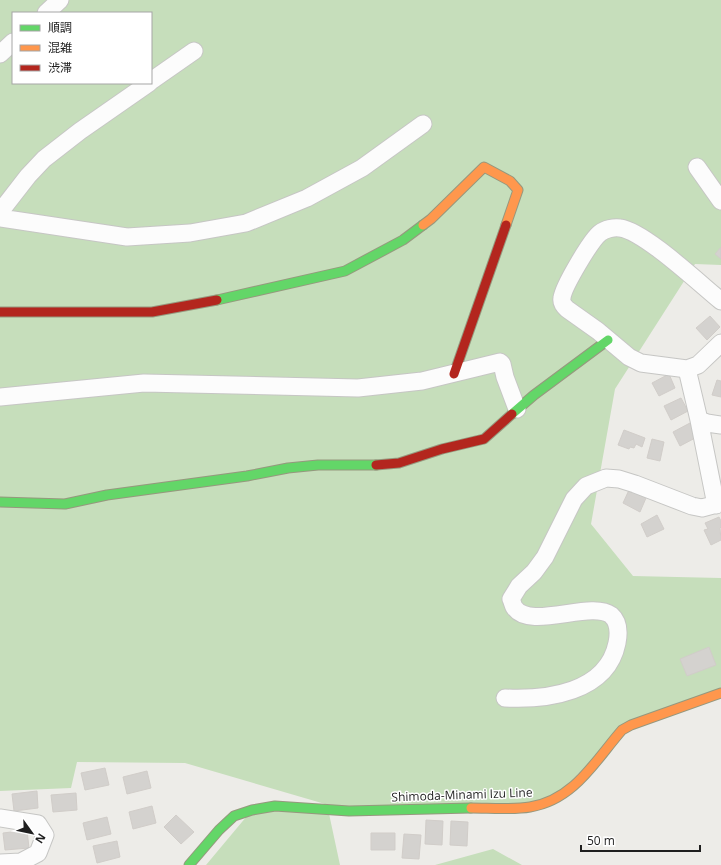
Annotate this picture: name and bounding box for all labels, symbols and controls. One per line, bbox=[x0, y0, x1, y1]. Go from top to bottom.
legend bbox=[12, 12, 152, 84]
text: 順調 bbox=[48, 19, 72, 36]
text: 混雑 bbox=[48, 39, 72, 56]
text: 渋滞 bbox=[48, 59, 72, 76]
street label: Shimoda-Minami Izu Line bbox=[391, 784, 533, 805]
north arrow bbox=[12, 813, 52, 853]
scale bar bbox=[581, 827, 700, 853]
text: N bbox=[32, 831, 50, 847]
text: 50 m bbox=[587, 832, 615, 849]

